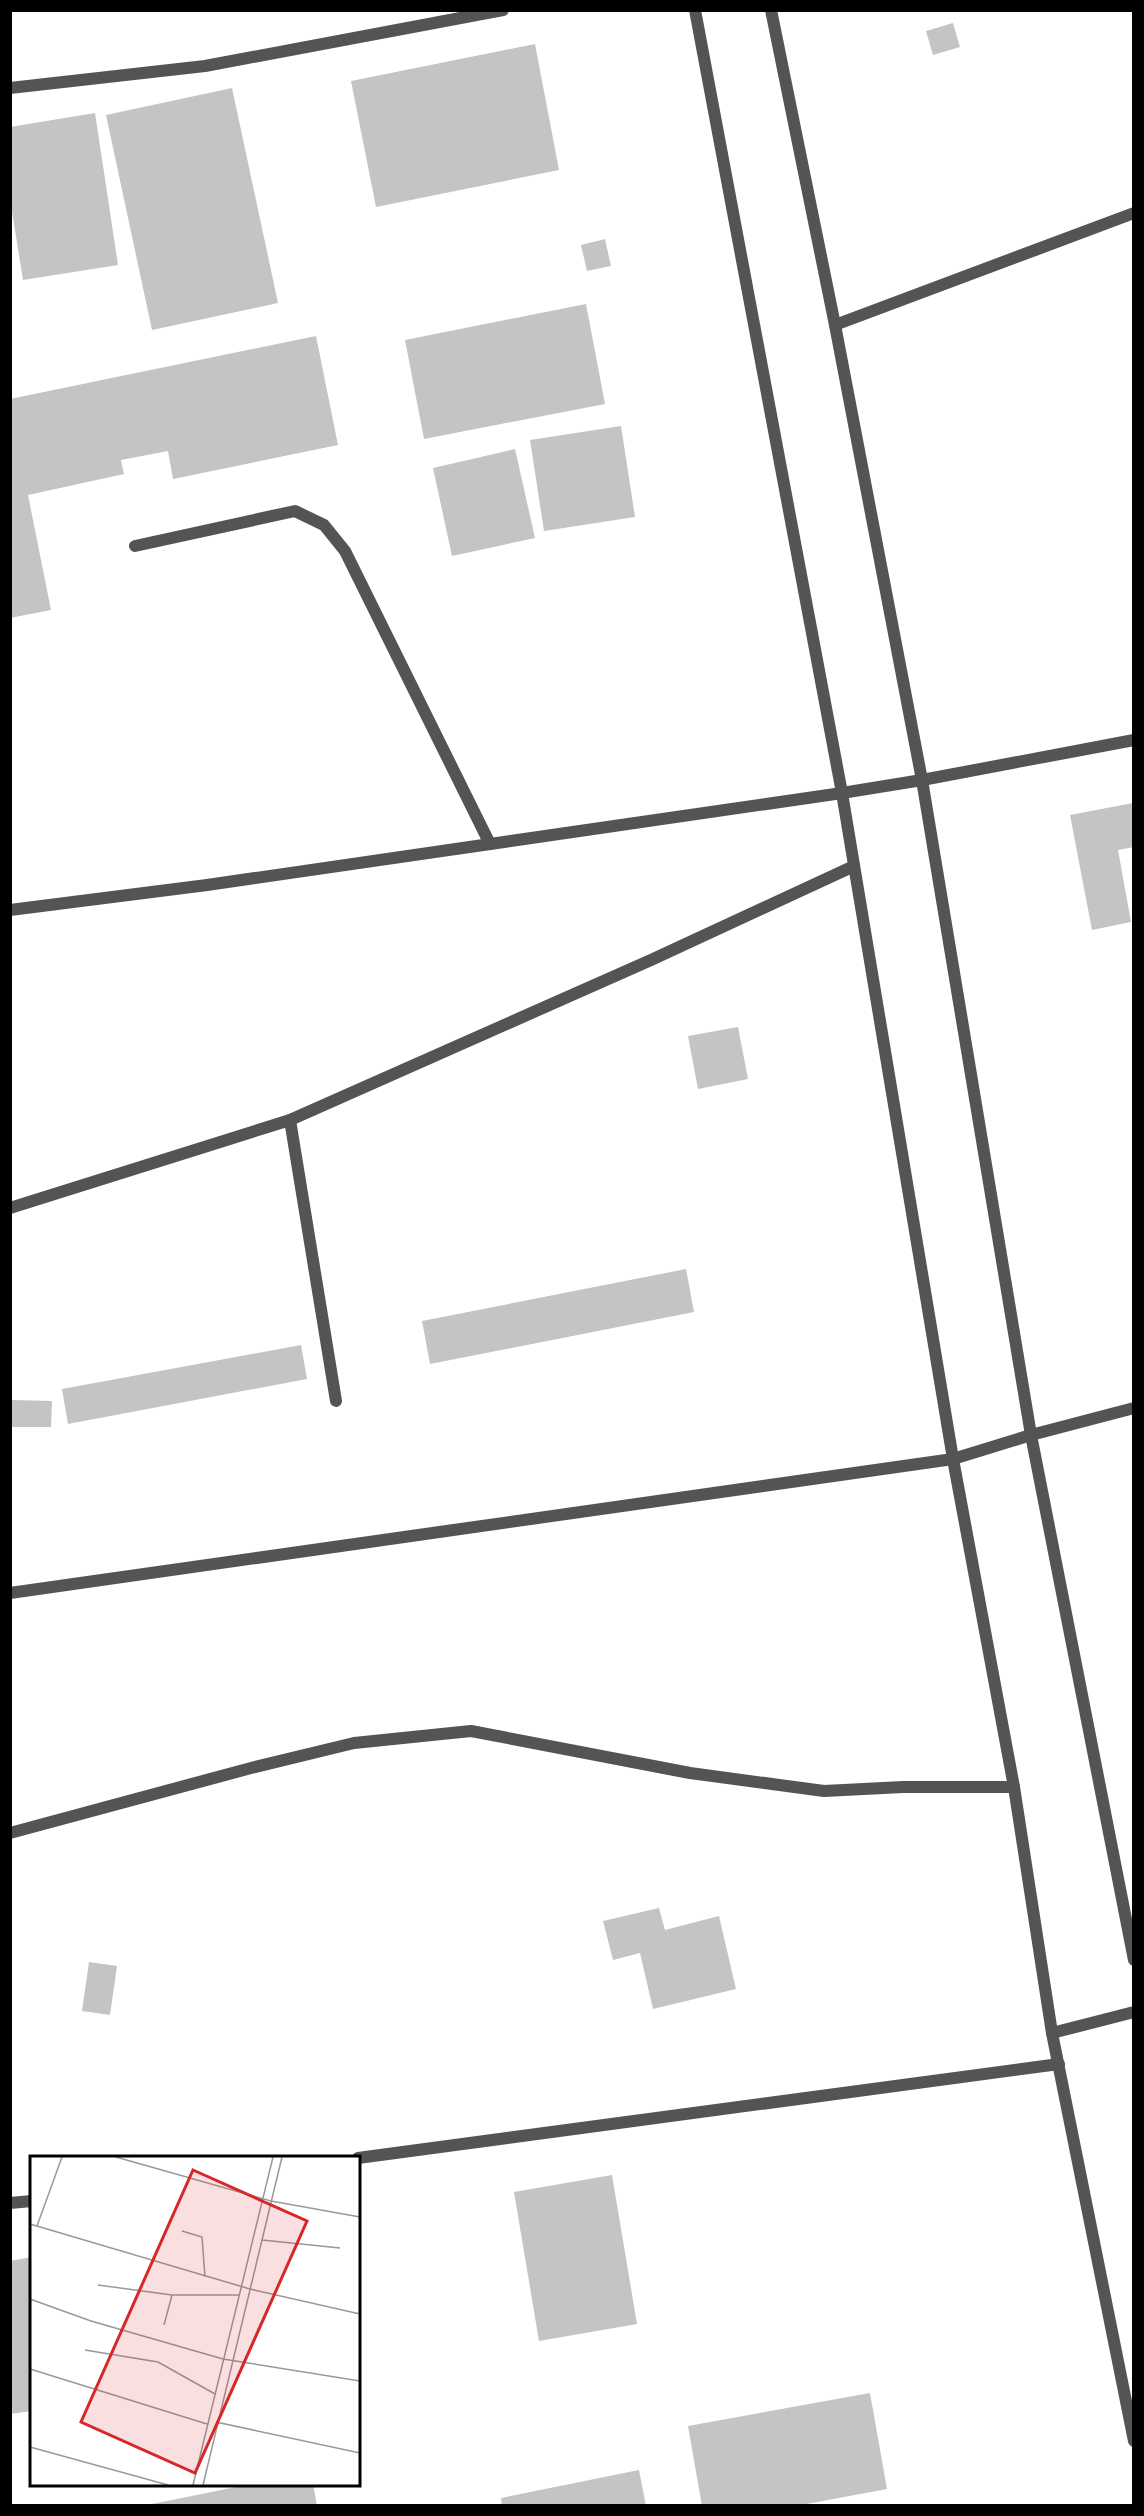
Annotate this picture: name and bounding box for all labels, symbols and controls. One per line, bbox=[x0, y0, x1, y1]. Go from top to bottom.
inset map bbox=[30, 2156, 360, 2486]

